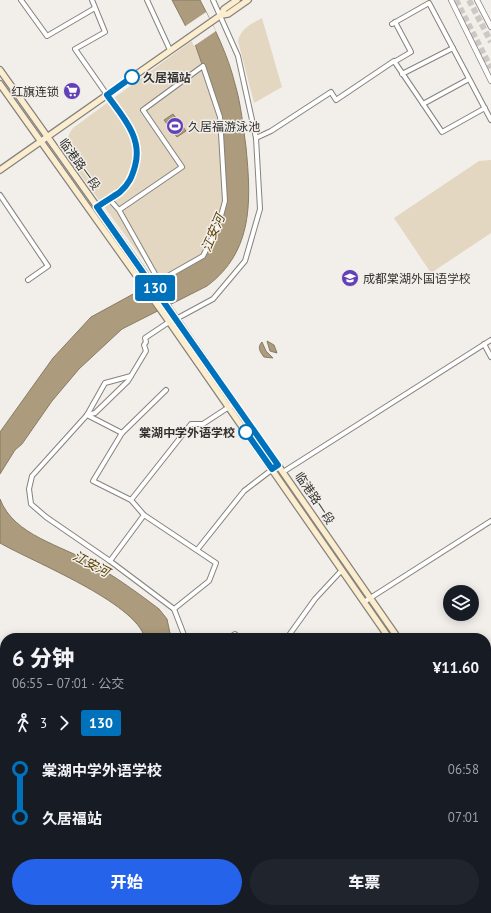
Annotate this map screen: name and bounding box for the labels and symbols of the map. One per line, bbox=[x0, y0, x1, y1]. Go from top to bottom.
marker: 久居福站 bbox=[124, 69, 140, 85]
place label: 久居福站 bbox=[143, 70, 191, 85]
supermarket icon: 红旗连锁 bbox=[62, 81, 82, 101]
place label: 红旗连锁 bbox=[11, 84, 59, 99]
sports icon: 久居福游泳池 bbox=[165, 116, 185, 136]
place label: 久居福游泳池 bbox=[188, 119, 260, 134]
street label: 临港路一段 bbox=[56, 135, 104, 193]
water label: 江安河 bbox=[198, 209, 230, 254]
school or university icon: 成都棠湖外国语学校 bbox=[340, 268, 360, 288]
place label: 成都棠湖外国语学校 bbox=[363, 271, 471, 286]
line badge: 130 bbox=[132, 275, 178, 301]
marker: 棠湖中学外语学校 bbox=[238, 424, 254, 440]
place label: 棠湖中学外语学校 bbox=[139, 425, 235, 440]
street label: 临港路一段 bbox=[292, 469, 338, 527]
water label: 江安河 bbox=[70, 547, 115, 582]

